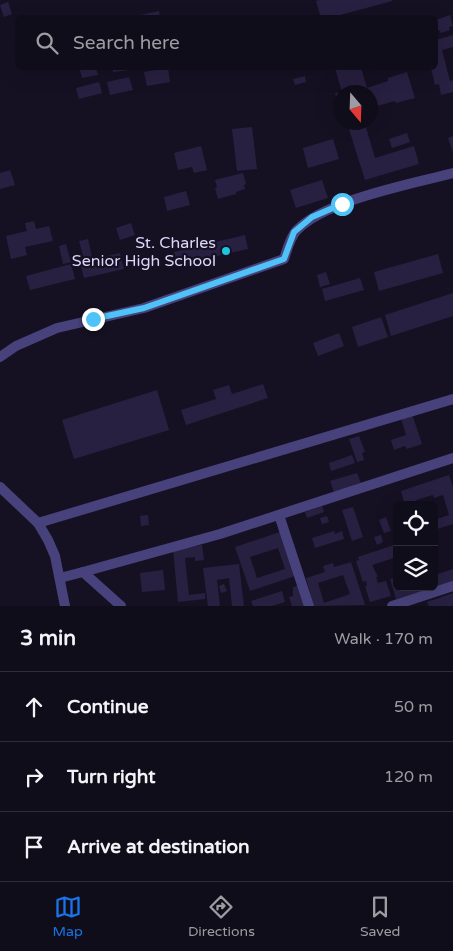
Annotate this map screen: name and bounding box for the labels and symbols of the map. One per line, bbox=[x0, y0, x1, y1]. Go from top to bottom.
north arrow bbox=[333, 85, 378, 130]
route start bbox=[331, 193, 354, 216]
place label: St. Charles Senior High School bbox=[72, 233, 216, 271]
marker: St. Charles Senior High School bbox=[220, 245, 232, 257]
route end bbox=[82, 308, 105, 331]

